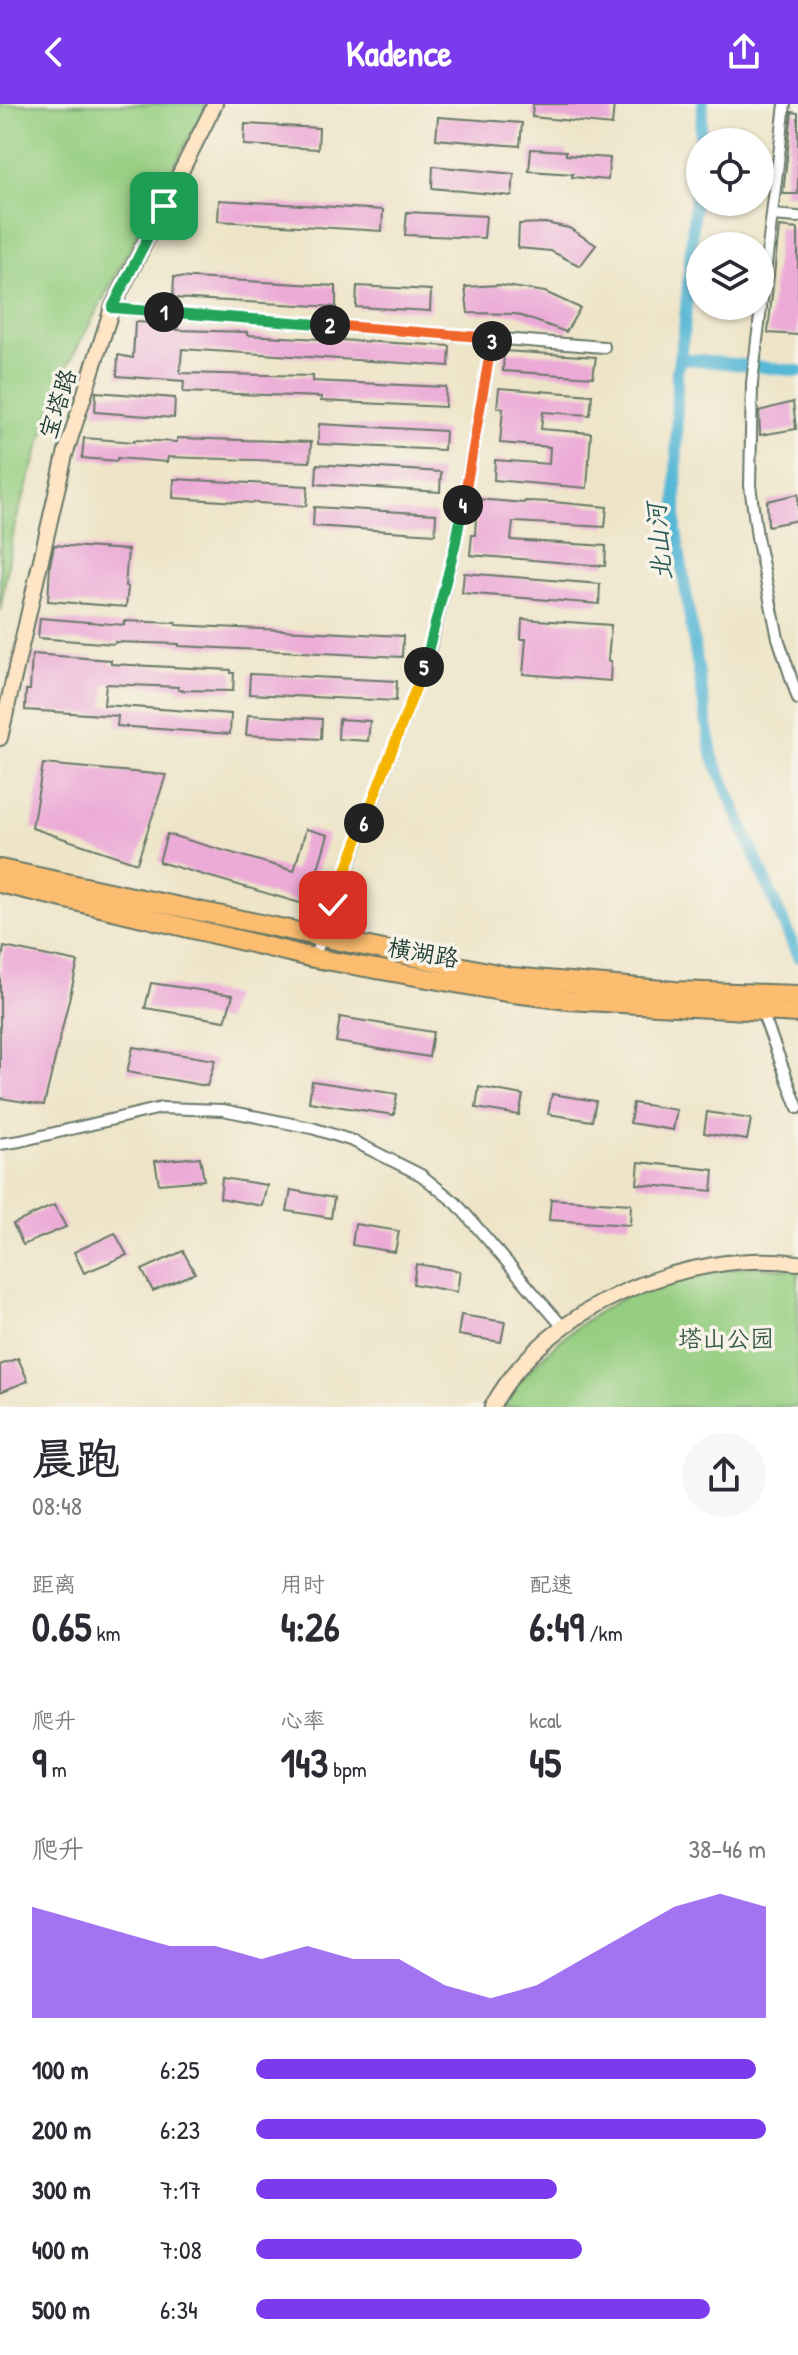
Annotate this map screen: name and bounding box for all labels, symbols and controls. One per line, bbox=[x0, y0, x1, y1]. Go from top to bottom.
text: Kadence bbox=[346, 28, 452, 77]
icon: back bbox=[32, 30, 76, 74]
icon: share bbox=[722, 30, 766, 74]
map controls bbox=[686, 128, 774, 320]
button: locate bbox=[686, 128, 774, 216]
pin bbox=[130, 172, 198, 240]
icon: arrive bbox=[142, 184, 186, 228]
button: layers bbox=[686, 232, 774, 320]
pin: 1 bbox=[144, 292, 184, 332]
text: 1 bbox=[160, 297, 168, 327]
pin: 2 bbox=[310, 305, 350, 345]
text: 2 bbox=[325, 310, 335, 340]
pin: 3 bbox=[472, 321, 512, 361]
text: 3 bbox=[487, 326, 497, 356]
street label: 宝塔路 bbox=[31, 365, 83, 443]
pin: 4 bbox=[443, 485, 483, 525]
text: 4 bbox=[459, 490, 467, 520]
water label: 北山河 bbox=[637, 498, 679, 582]
pin: 5 bbox=[404, 647, 444, 687]
text: 5 bbox=[419, 652, 429, 682]
pin: 6 bbox=[344, 803, 384, 843]
text: 6 bbox=[360, 808, 368, 838]
pin bbox=[299, 871, 367, 939]
icon: check bbox=[311, 883, 355, 927]
street label: 横湖路 bbox=[385, 930, 461, 974]
park label: 塔山公园 bbox=[678, 1322, 774, 1354]
text: 晨跑 bbox=[32, 1428, 120, 1488]
button: share bbox=[682, 1433, 766, 1517]
text: 08:48 bbox=[32, 1488, 82, 1523]
text: 距离 bbox=[32, 1569, 76, 1599]
text: 用时 bbox=[281, 1569, 325, 1599]
text: 配速 bbox=[529, 1569, 573, 1599]
text: 0.65 bbox=[32, 1599, 91, 1653]
text: 4:26 bbox=[281, 1599, 340, 1653]
text: 6:49 bbox=[529, 1599, 584, 1653]
text: km bbox=[91, 1618, 121, 1648]
text: /km bbox=[584, 1618, 623, 1648]
text: 爬升 bbox=[32, 1705, 76, 1735]
text: 心率 bbox=[281, 1705, 325, 1735]
text: kcal bbox=[529, 1705, 561, 1735]
text: 9 bbox=[32, 1735, 47, 1789]
text: 143 bbox=[281, 1735, 328, 1789]
text: 45 bbox=[529, 1735, 561, 1789]
text: m bbox=[47, 1754, 67, 1784]
text: bpm bbox=[328, 1754, 367, 1784]
text: 爬升 bbox=[32, 1831, 84, 1866]
text: 38–46 m bbox=[688, 1831, 766, 1866]
text: 100 m bbox=[32, 2052, 88, 2087]
text: 6:25 bbox=[160, 2052, 200, 2087]
text: 200 m bbox=[32, 2112, 91, 2147]
text: 6:23 bbox=[160, 2112, 200, 2147]
text: 300 m bbox=[32, 2172, 91, 2207]
text: 7:17 bbox=[160, 2172, 201, 2207]
text: 400 m bbox=[32, 2232, 89, 2267]
text: 7:08 bbox=[160, 2232, 202, 2267]
text: 500 m bbox=[32, 2292, 90, 2327]
text: 6:34 bbox=[160, 2292, 198, 2327]

